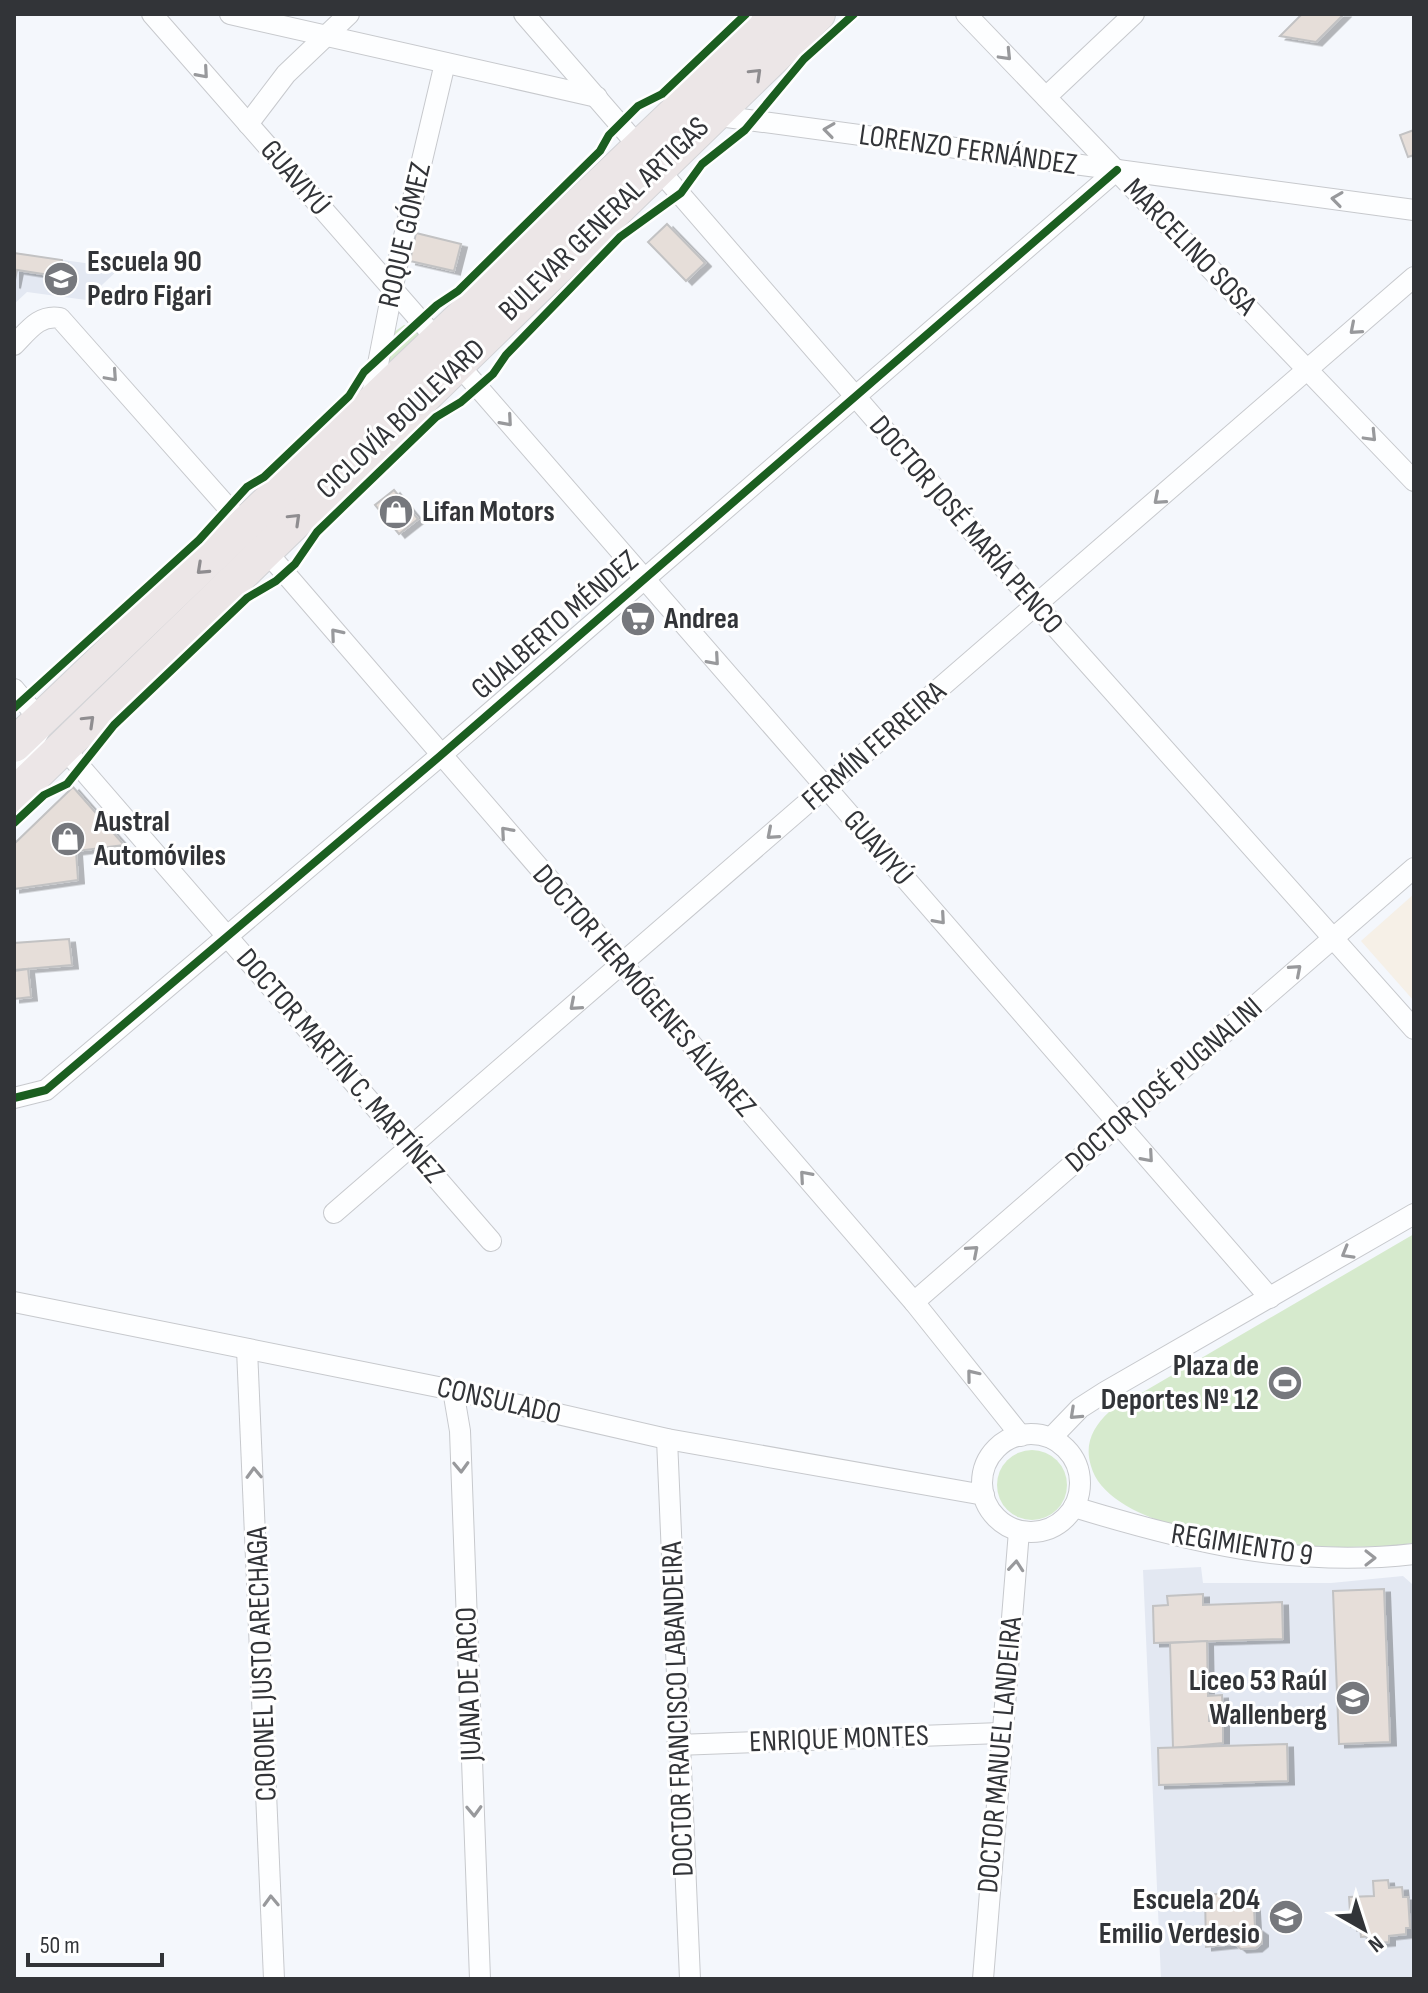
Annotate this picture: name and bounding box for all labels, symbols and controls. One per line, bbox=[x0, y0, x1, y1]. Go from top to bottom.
one-way arrow bbox=[997, 46, 1011, 60]
one-way arrow bbox=[194, 63, 208, 78]
one-way arrow bbox=[746, 69, 761, 83]
street label: BULEVAR GENERAL ARTIGAS bbox=[491, 109, 717, 329]
street label: LORENZO FERNÁNDEZ bbox=[857, 117, 1079, 183]
one-way arrow bbox=[823, 122, 836, 139]
street label: GUAVIYÚ bbox=[252, 133, 338, 223]
street label: ROQUE GÓMEZ bbox=[371, 159, 439, 311]
street label: MARCELINO SOSA bbox=[1116, 171, 1264, 323]
one-way arrow bbox=[1330, 191, 1343, 208]
place label: Escuela 90 Pedro Figari bbox=[87, 244, 212, 314]
school or university icon: Escuela 90 Pedro Figari bbox=[42, 260, 80, 298]
one-way arrow bbox=[1350, 319, 1364, 333]
street label: CICLOVÍA BOULEVARD bbox=[309, 331, 493, 507]
one-way arrow bbox=[102, 366, 117, 381]
street label: DOCTOR JOSÉ MARÍA PENCO bbox=[861, 409, 1071, 641]
one-way arrow bbox=[497, 411, 512, 426]
one-way arrow bbox=[1362, 427, 1376, 442]
one-way arrow bbox=[1153, 489, 1168, 504]
shop icon: Lifan Motors bbox=[377, 493, 415, 531]
place label: Lifan Motors bbox=[422, 494, 555, 530]
one-way arrow bbox=[286, 514, 300, 529]
street label: GUALBERTO MÉNDEZ bbox=[464, 543, 646, 707]
one-way arrow bbox=[197, 559, 211, 574]
supermarket icon: Andrea bbox=[619, 600, 657, 638]
place label: Andrea bbox=[663, 601, 739, 637]
one-way arrow bbox=[332, 629, 346, 643]
one-way arrow bbox=[705, 650, 719, 665]
street label: FERMÍN FERREIRA bbox=[795, 674, 953, 818]
one-way arrow bbox=[80, 715, 94, 730]
street label: GUAVIYÚ bbox=[835, 803, 921, 893]
place label: Austral Automóviles bbox=[93, 804, 226, 874]
shop icon: Austral Automóviles bbox=[49, 820, 87, 858]
one-way arrow bbox=[766, 825, 781, 839]
one-way arrow bbox=[501, 826, 516, 841]
street label: DOCTOR HERMÓGENES ÁLVAREZ bbox=[525, 858, 763, 1124]
one-way arrow bbox=[930, 910, 945, 925]
street label: DOCTOR MARTÍN C. MARTÍNEZ bbox=[228, 941, 452, 1191]
one-way arrow bbox=[1286, 965, 1301, 980]
street label: DOCTOR JOSÉ PUGNALINI bbox=[1058, 990, 1270, 1180]
one-way arrow bbox=[570, 995, 585, 1009]
one-way arrow bbox=[1138, 1148, 1152, 1163]
one-way arrow bbox=[800, 1170, 814, 1185]
one-way arrow bbox=[1341, 1243, 1355, 1259]
one-way arrow bbox=[963, 1246, 978, 1261]
place label: Plaza de Deportes Nº 12 bbox=[1101, 1348, 1259, 1418]
sports icon: Plaza de Deportes Nº 12 bbox=[1266, 1364, 1304, 1402]
street label: CONSULADO bbox=[434, 1369, 564, 1433]
one-way arrow bbox=[967, 1370, 982, 1384]
one-way arrow bbox=[1070, 1405, 1085, 1419]
one-way arrow bbox=[453, 1461, 470, 1474]
one-way arrow bbox=[246, 1466, 263, 1479]
street label: REGIMIENTO 9 bbox=[1169, 1516, 1315, 1574]
street label: CORONEL JUSTO ARECHAGA bbox=[239, 1526, 285, 1802]
street label: DOCTOR FRANCISCO LABANDEIRA bbox=[654, 1541, 702, 1877]
one-way arrow bbox=[1364, 1549, 1377, 1567]
one-way arrow bbox=[1007, 1559, 1024, 1572]
street label: JUANA DE ARCO bbox=[448, 1606, 490, 1763]
street label: DOCTOR MANUEL LANDEIRA bbox=[970, 1615, 1030, 1895]
place label: Liceo 53 Raúl Wallenberg bbox=[1189, 1663, 1327, 1733]
school or university icon: Liceo 53 Raúl Wallenberg bbox=[1334, 1679, 1372, 1717]
street label: ENRIQUE MONTES bbox=[749, 1718, 929, 1760]
one-way arrow bbox=[465, 1805, 482, 1818]
place label: Escuela 204 Emilio Verdesio bbox=[1099, 1882, 1260, 1952]
north arrow bbox=[1324, 1889, 1404, 1969]
one-way arrow bbox=[263, 1894, 280, 1907]
school or university icon: Escuela 204 Emilio Verdesio bbox=[1267, 1898, 1305, 1936]
scale bar bbox=[28, 1917, 162, 1967]
text: N bbox=[1363, 1929, 1389, 1958]
text: 50 m bbox=[40, 1931, 80, 1960]

